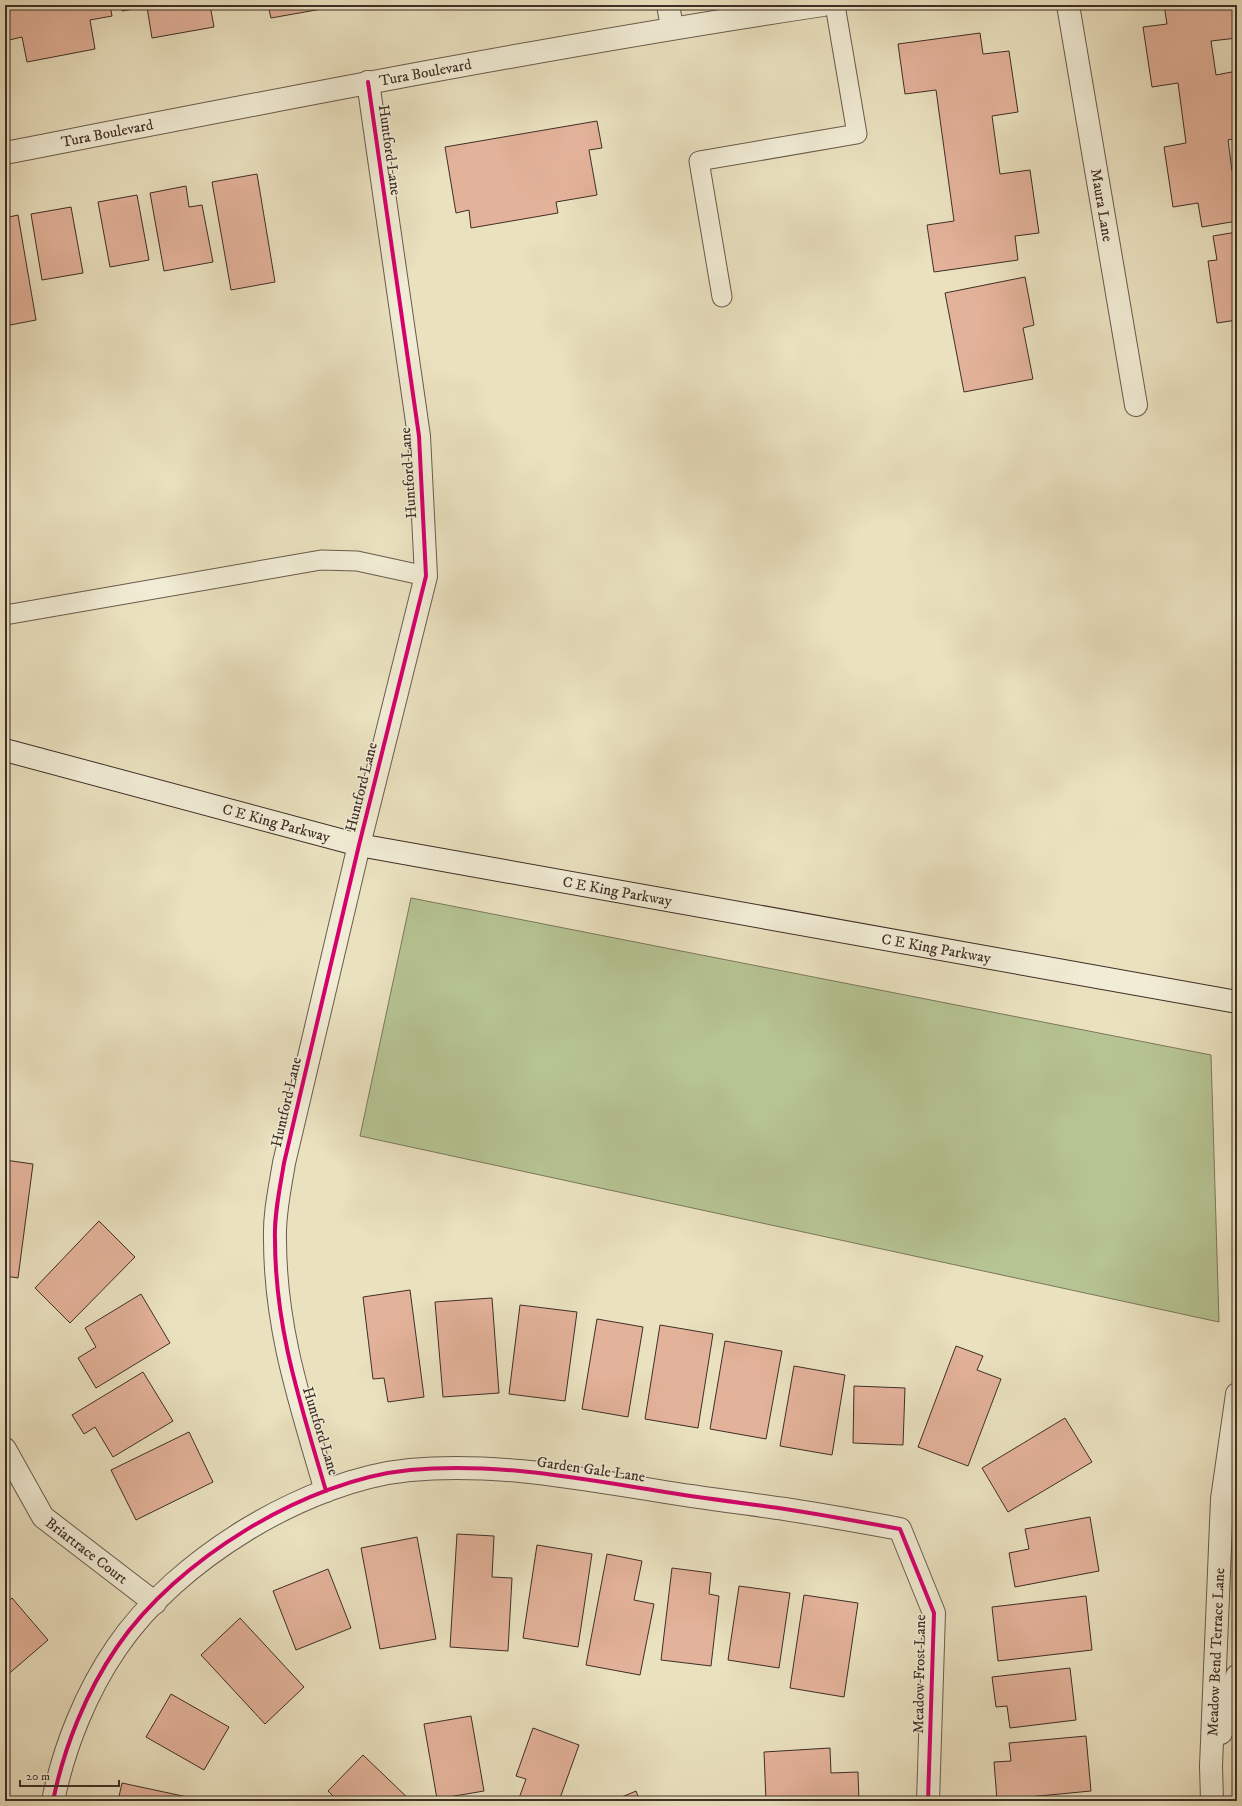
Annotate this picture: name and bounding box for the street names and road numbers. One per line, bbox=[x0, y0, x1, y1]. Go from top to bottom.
street label: Tura Boulevard bbox=[378, 55, 474, 91]
street label: Huntford Lane bbox=[374, 103, 405, 197]
street label: Tura Boulevard bbox=[60, 115, 155, 152]
street label: Maura Lane bbox=[1086, 167, 1117, 243]
street label: Huntford Lane bbox=[396, 427, 421, 519]
street label: Huntford Lane bbox=[341, 740, 382, 834]
street label: C E King Parkway bbox=[220, 800, 333, 847]
street label: C E King Parkway bbox=[561, 873, 674, 911]
street label: C E King Parkway bbox=[880, 930, 993, 968]
street label: Huntford Lane bbox=[267, 1055, 306, 1149]
street label: Huntford Lane bbox=[298, 1385, 343, 1478]
street label: Garden Gale Lane bbox=[536, 1452, 646, 1486]
street label: Briartrace Court bbox=[42, 1513, 131, 1589]
street label: Meadow Bend Terrace Lane bbox=[1203, 1567, 1229, 1737]
street label: Meadow Frost Lane bbox=[909, 1614, 930, 1734]

